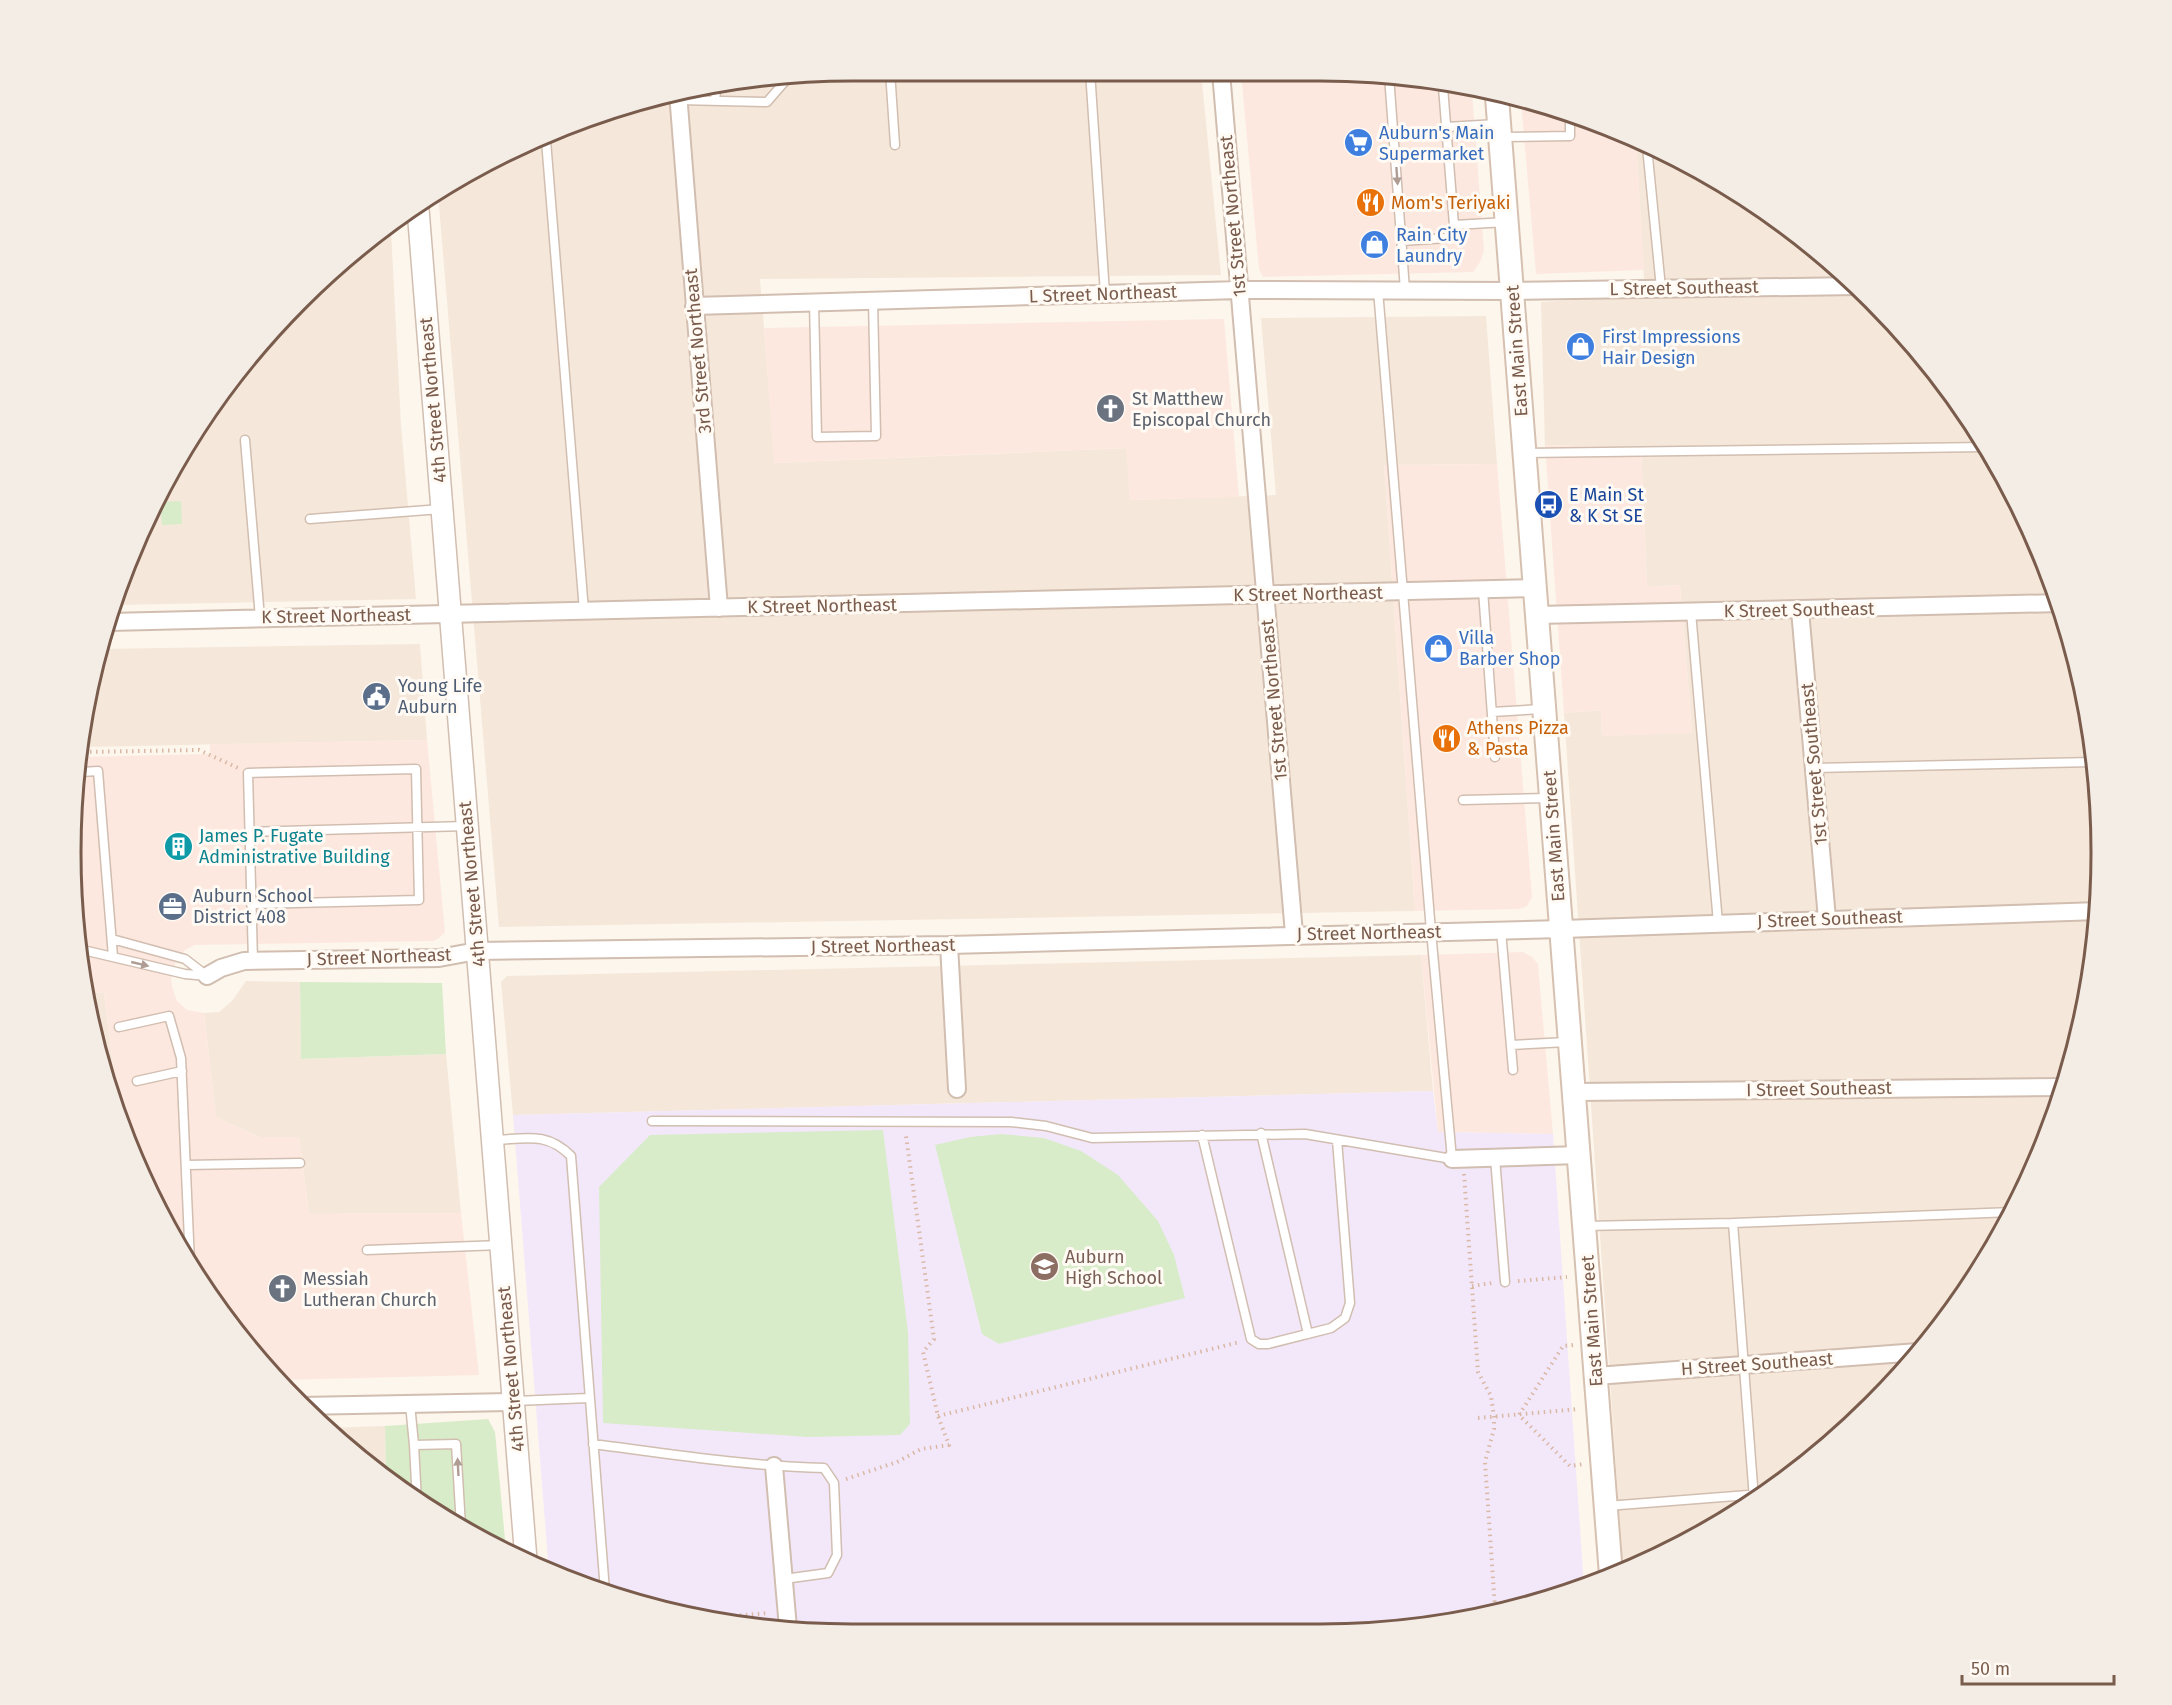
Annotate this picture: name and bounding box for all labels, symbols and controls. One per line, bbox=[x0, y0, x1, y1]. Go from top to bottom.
place label: Auburn's Main Supermarket bbox=[1379, 122, 1495, 165]
supermarket icon: Auburn's Main Supermarket bbox=[1342, 127, 1374, 159]
street label: 1st Street Northeast bbox=[1215, 134, 1251, 298]
one-way arrow bbox=[1392, 167, 1402, 186]
restaurant icon: Mom's Teriyaki bbox=[1354, 187, 1386, 219]
place label: Mom's Teriyaki bbox=[1391, 192, 1511, 214]
place label: Rain City Laundry bbox=[1396, 224, 1467, 267]
shop icon: Rain City Laundry bbox=[1359, 229, 1391, 261]
street label: 3rd Street Northeast bbox=[680, 267, 716, 434]
street label: L Street Southeast bbox=[1609, 276, 1759, 300]
street label: L Street Northeast bbox=[1029, 280, 1178, 308]
street label: East Main Street bbox=[1501, 284, 1533, 417]
street label: 4th Street Northeast bbox=[415, 316, 451, 484]
place label: First Impressions Hair Design bbox=[1602, 326, 1740, 369]
shop icon: First Impressions Hair Design bbox=[1565, 331, 1597, 363]
place label: St Matthew Episcopal Church bbox=[1132, 388, 1271, 431]
church icon: St Matthew Episcopal Church bbox=[1095, 393, 1127, 425]
place label: E Main St & K St SE bbox=[1569, 484, 1644, 527]
bus stop icon: E Main St & K St SE bbox=[1532, 489, 1564, 521]
street label: K Street Northeast bbox=[1233, 582, 1384, 606]
street label: K Street Northeast bbox=[747, 594, 898, 618]
street label: K Street Southeast bbox=[1723, 598, 1875, 622]
street label: K Street Northeast bbox=[261, 604, 412, 628]
street label: 1st Street Northeast bbox=[1256, 618, 1292, 782]
place label: Villa Barber Shop bbox=[1459, 627, 1560, 670]
shop icon: Villa Barber Shop bbox=[1422, 632, 1454, 664]
place label: Young Life Auburn bbox=[398, 675, 482, 718]
public building icon: Young Life Auburn bbox=[361, 680, 393, 712]
street label: 1st Street Southeast bbox=[1796, 681, 1832, 846]
place label: Athens Pizza & Pasta bbox=[1467, 717, 1569, 760]
restaurant icon: Athens Pizza & Pasta bbox=[1430, 722, 1462, 754]
street label: East Main Street bbox=[1538, 769, 1570, 902]
street label: 4th Street Northeast bbox=[454, 800, 490, 968]
place label: James P. Fugate Administrative Building bbox=[199, 825, 390, 868]
building icon: James P. Fugate Administrative Building bbox=[162, 830, 194, 862]
place label: Auburn School District 408 bbox=[193, 885, 312, 928]
office icon: Auburn School District 408 bbox=[156, 890, 188, 922]
street label: J Street Southeast bbox=[1757, 905, 1904, 933]
street label: J Street Northeast bbox=[1296, 921, 1442, 945]
street label: J Street Northeast bbox=[810, 934, 956, 958]
street label: J Street Northeast bbox=[306, 943, 452, 971]
one-way arrow bbox=[131, 959, 149, 969]
street label: I Street Southeast bbox=[1746, 1077, 1893, 1101]
place label: Auburn High School bbox=[1065, 1246, 1162, 1289]
school or university icon: Auburn High School bbox=[1028, 1251, 1060, 1283]
street label: East Main Street bbox=[1576, 1254, 1608, 1387]
place label: Messiah Lutheran Church bbox=[303, 1268, 437, 1311]
church icon: Messiah Lutheran Church bbox=[266, 1273, 298, 1305]
street label: 4th Street Northeast bbox=[493, 1285, 529, 1453]
street label: H Street Southeast bbox=[1680, 1348, 1834, 1380]
one-way arrow bbox=[453, 1458, 462, 1477]
scale bar bbox=[1962, 1648, 2114, 1686]
text: 50 m bbox=[1971, 1658, 2010, 1680]

